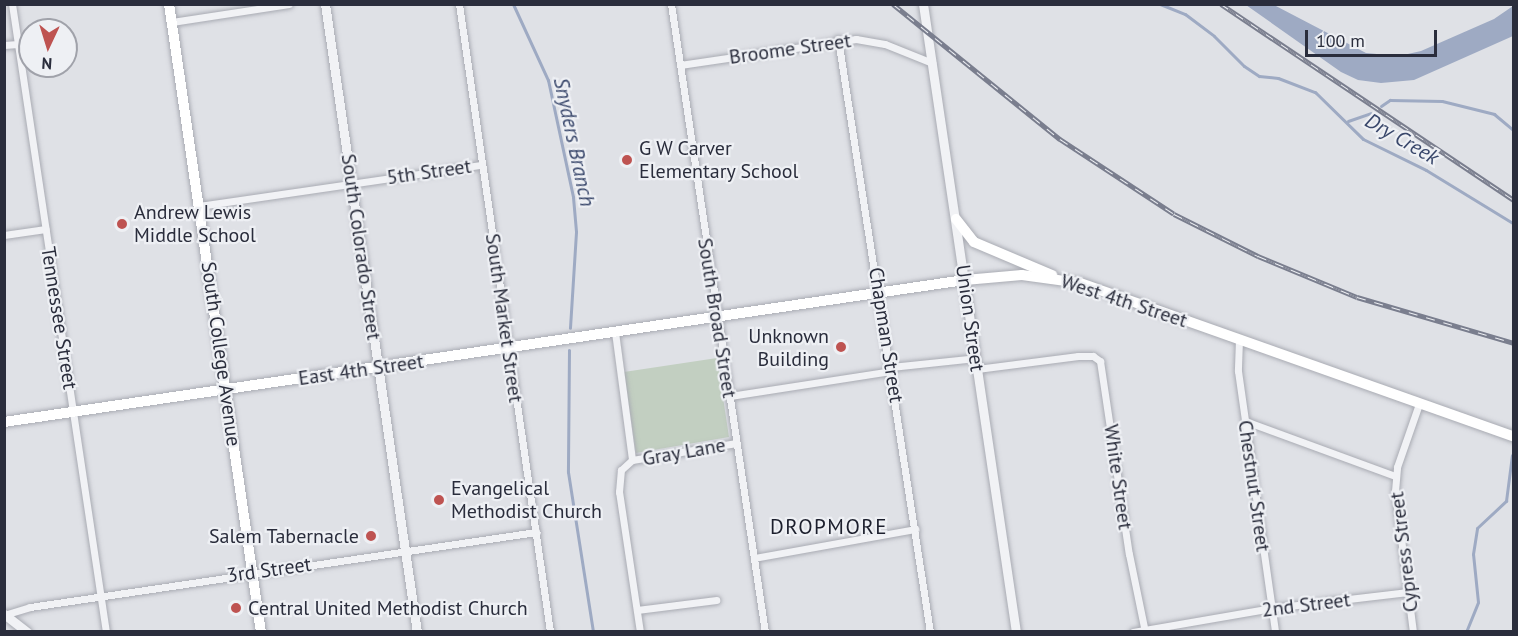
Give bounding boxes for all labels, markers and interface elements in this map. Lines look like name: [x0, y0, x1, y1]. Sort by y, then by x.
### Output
north arrow: [18, 18, 78, 78]
scale bar: [1308, 18, 1440, 56]
street label: Broome Street: [728, 29, 852, 69]
text: 100 m: [1316, 29, 1365, 52]
text: N: [41, 54, 53, 74]
water label: Snyders Branch: [548, 75, 600, 209]
water label: Dry Creek: [1360, 108, 1444, 170]
place label: G W Carver Elementary School: [639, 136, 799, 183]
street label: South Colorado Street: [336, 152, 386, 342]
marker: G W Carver Elementary School: [620, 153, 634, 167]
street label: 5th Street: [385, 154, 473, 190]
place label: Andrew Lewis Middle School: [134, 201, 256, 248]
marker: Andrew Lewis Middle School: [115, 217, 129, 231]
street label: South Market Street: [480, 232, 528, 404]
street label: South Broad Street: [693, 236, 741, 400]
street label: Tennessee Street: [36, 245, 82, 391]
street label: South College Avenue: [196, 260, 246, 448]
street label: Union Street: [951, 263, 989, 373]
street label: Chapman Street: [863, 266, 909, 404]
street label: West 4th Street: [1058, 269, 1190, 333]
place label: Unknown Building: [748, 324, 829, 371]
marker: Unknown Building: [834, 340, 848, 354]
street label: East 4th Street: [297, 349, 425, 391]
street label: Chestnut Street: [1233, 419, 1275, 553]
street label: White Street: [1099, 423, 1137, 531]
street label: Gray Lane: [640, 433, 728, 471]
place label: Evangelical Methodist Church: [451, 476, 602, 523]
street label: Cypress Street: [1385, 491, 1423, 613]
marker: Evangelical Methodist Church: [432, 493, 446, 507]
district label: DROPMORE: [770, 514, 888, 540]
place label: Salem Tabernacle: [208, 524, 359, 548]
marker: Salem Tabernacle: [364, 529, 378, 543]
street label: 3rd Street: [225, 552, 313, 588]
street label: 2nd Street: [1260, 588, 1352, 622]
place label: Central United Methodist Church: [248, 596, 528, 620]
marker: Central United Methodist Church: [229, 601, 243, 615]

